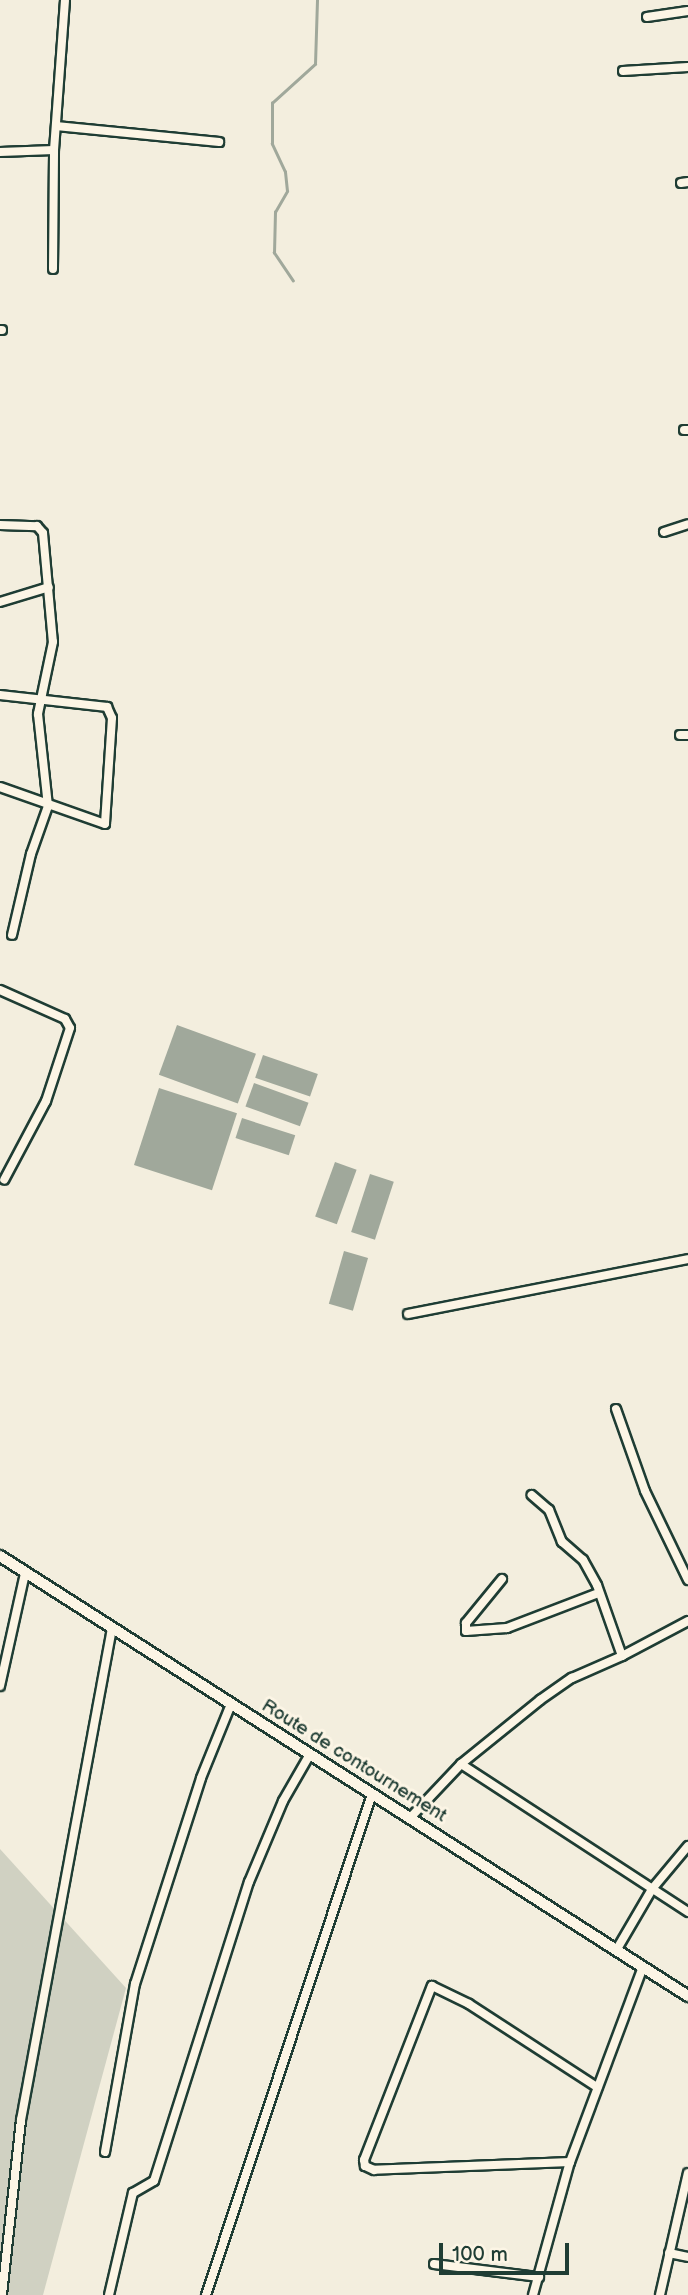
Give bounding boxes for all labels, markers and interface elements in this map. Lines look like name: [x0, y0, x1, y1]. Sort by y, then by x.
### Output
street label: Route de contournement: [257, 1695, 451, 1827]
scale bar: [443, 2228, 572, 2272]
text: 100 m: [452, 2242, 508, 2267]

